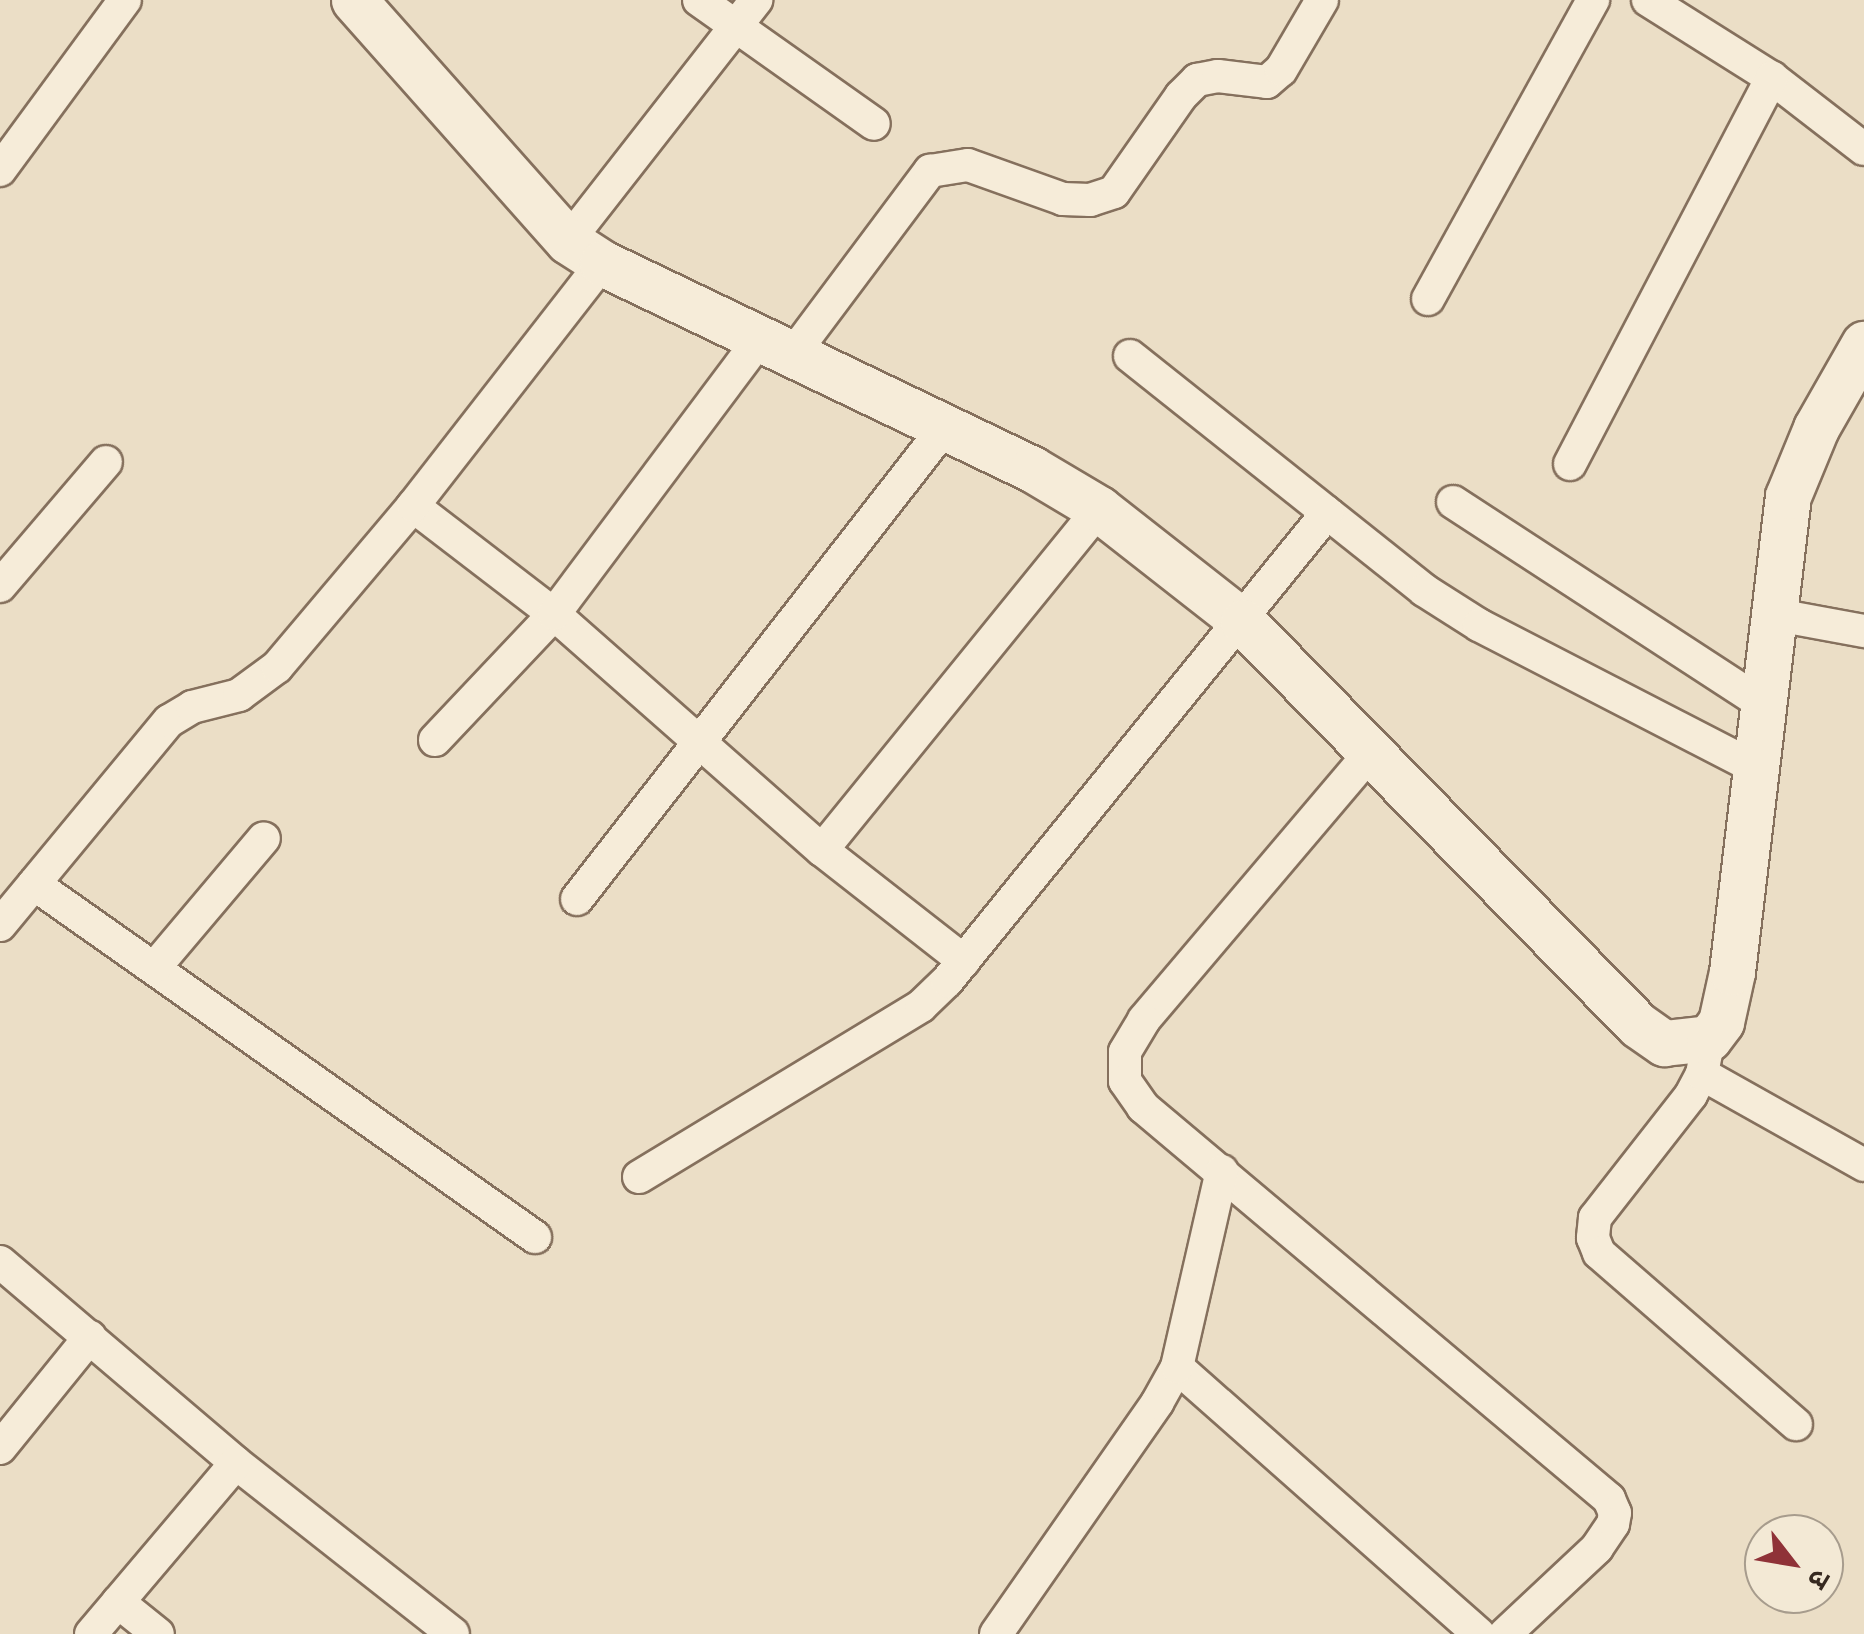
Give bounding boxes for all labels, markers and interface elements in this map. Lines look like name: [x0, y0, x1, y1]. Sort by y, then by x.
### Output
north arrow: [1744, 1514, 1844, 1614]
text: उ: [1796, 1561, 1841, 1597]

